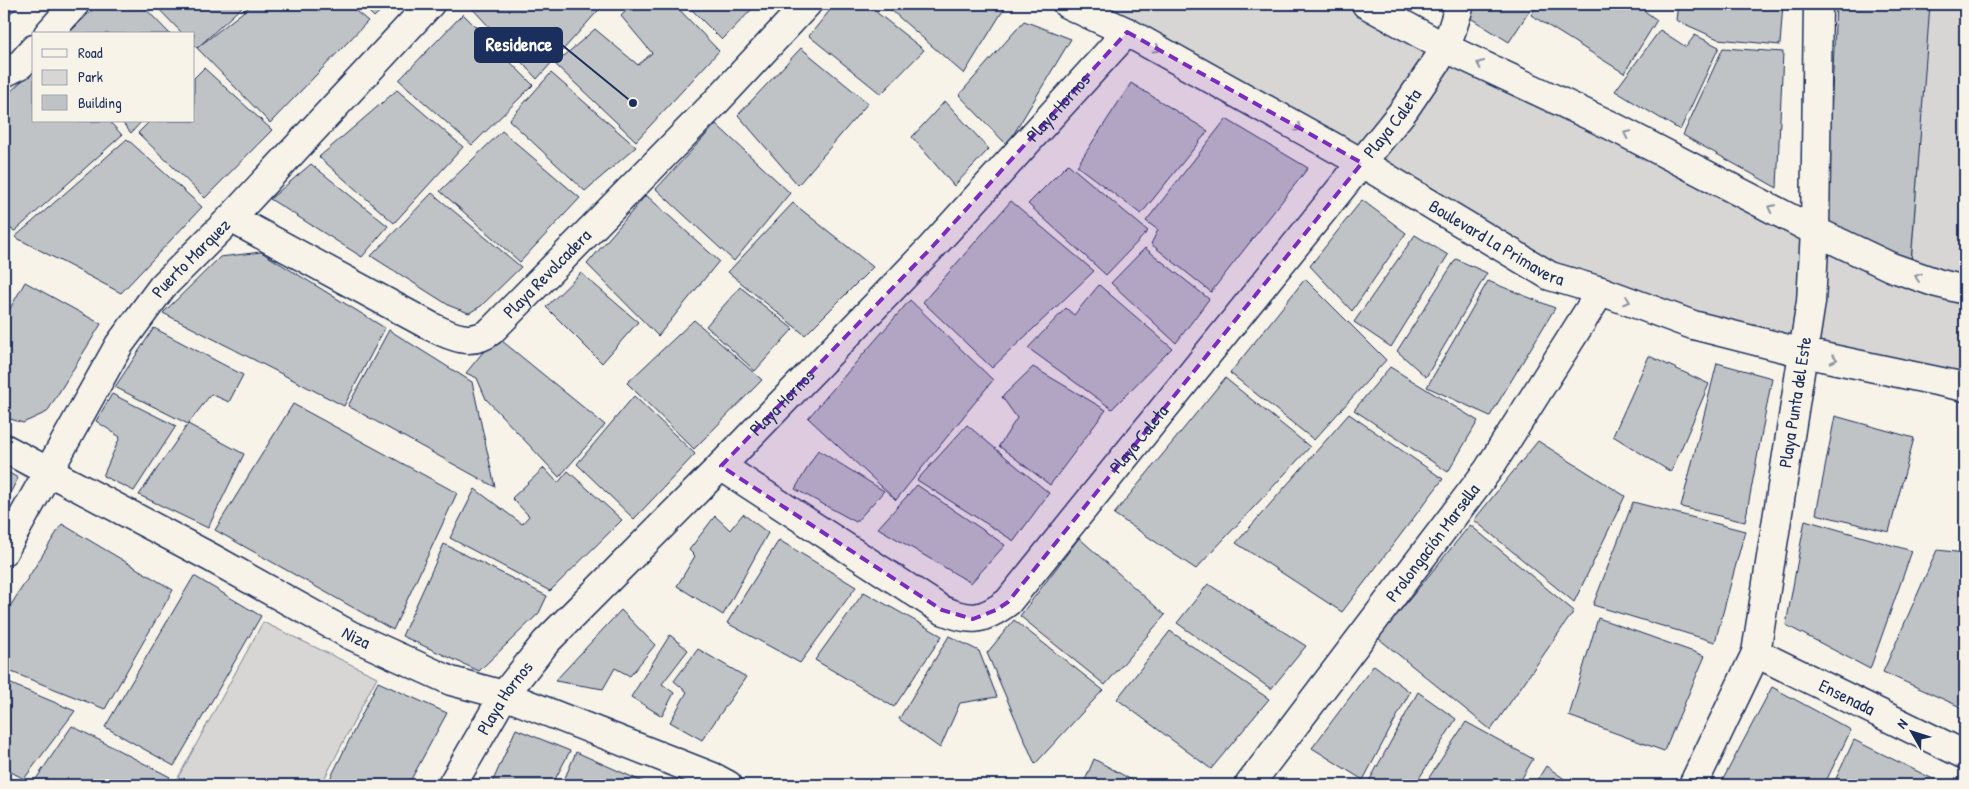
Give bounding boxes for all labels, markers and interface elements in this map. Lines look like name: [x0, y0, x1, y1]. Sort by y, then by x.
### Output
callout: Residence: [475, 28, 562, 62]
text: Residence: [486, 31, 553, 57]
legend: [32, 32, 195, 122]
text: Road: [78, 42, 103, 63]
one-way arrow: [1152, 43, 1161, 53]
one-way arrow: [1476, 60, 1485, 70]
text: Park: [78, 66, 103, 87]
street label: Playa Hornos: [1020, 68, 1096, 147]
street label: Playa Caleta: [1357, 83, 1427, 163]
text: Building: [78, 92, 122, 113]
one-way arrow: [1294, 122, 1303, 132]
one-way arrow: [1623, 130, 1632, 140]
street label: Boulevard La Primavera: [1425, 193, 1567, 291]
one-way arrow: [1768, 204, 1777, 214]
street label: Puerto Marquez: [145, 212, 236, 303]
street label: Playa Revolcadera: [497, 223, 597, 324]
one-way arrow: [1915, 273, 1923, 283]
one-way arrow: [1623, 295, 1631, 305]
street label: Playa Punta del Este: [1772, 335, 1817, 469]
one-way arrow: [1830, 354, 1838, 364]
street label: Playa Hornos: [744, 363, 820, 441]
street label: Playa Caleta: [1103, 399, 1174, 478]
street label: Prolongación Marsella: [1379, 478, 1485, 607]
street label: Niza: [338, 620, 374, 655]
street label: Playa Hornos: [471, 655, 538, 739]
street label: Ensenada: [1815, 673, 1879, 721]
north arrow: [1886, 706, 1936, 756]
text: N: [1892, 714, 1912, 732]

